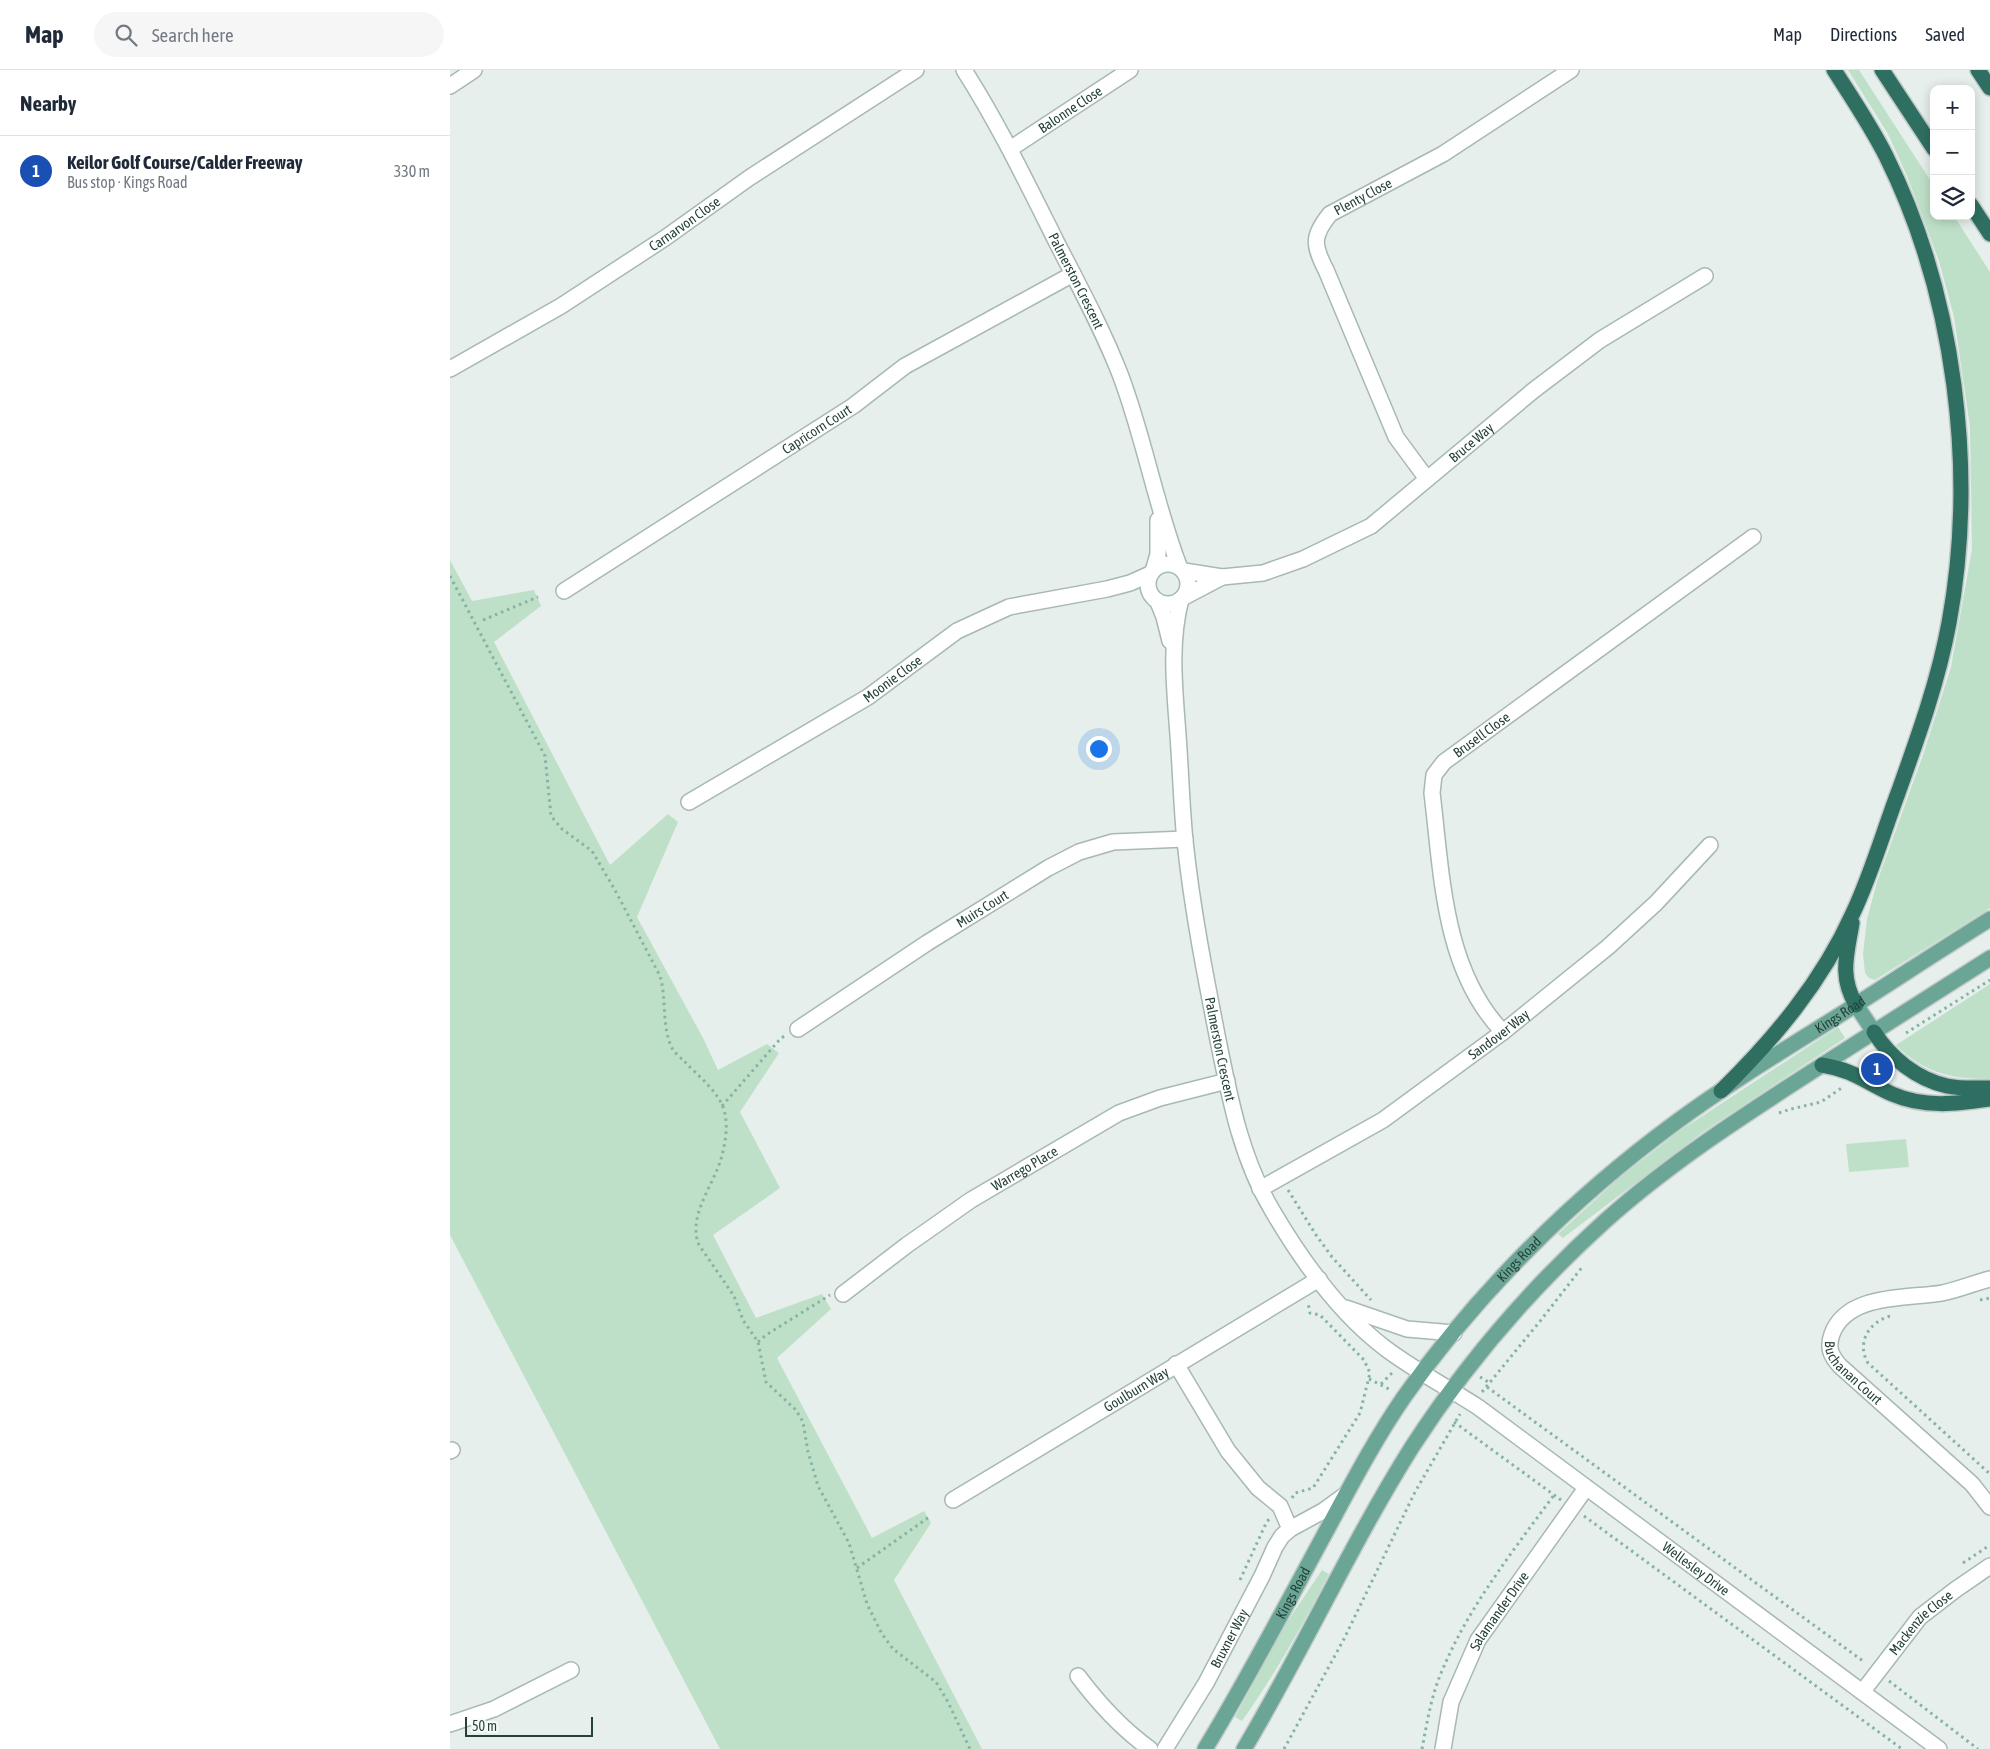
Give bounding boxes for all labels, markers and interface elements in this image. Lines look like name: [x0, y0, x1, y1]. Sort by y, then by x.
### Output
search box: [94, 12, 444, 57]
text: Map: [25, 21, 64, 48]
icon: search: [112, 21, 140, 49]
text: Search here: [152, 24, 234, 46]
text: Map: [1773, 24, 1802, 45]
text: Directions: [1830, 24, 1897, 45]
text: Saved: [1925, 24, 1965, 45]
street label: Balonne Close: [1035, 83, 1105, 136]
map controls: [1930, 85, 1975, 220]
button: +: [1930, 85, 1975, 130]
text: Nearby: [20, 91, 76, 115]
button: −: [1930, 130, 1975, 175]
text: Keilor Golf Course/Calder Freeway: [67, 151, 303, 173]
text: 1: [32, 162, 40, 180]
text: 330 m: [394, 162, 430, 180]
text: Bus stop · Kings Road: [67, 173, 188, 191]
street label: Plenty Close: [1331, 175, 1394, 218]
button: layers: [1930, 175, 1975, 220]
street label: Carnarvon Close: [646, 193, 723, 254]
street label: Palmerston Crescent: [1045, 230, 1107, 332]
street label: Capricorn Court: [779, 401, 854, 457]
street label: Bruce Way: [1446, 419, 1497, 466]
street label: Moonie Close: [860, 652, 925, 706]
street label: Brusell Close: [1450, 709, 1513, 761]
your location: [1086, 736, 1112, 762]
street label: Muirs Court: [953, 887, 1011, 931]
street label: Kings Road: [1812, 993, 1868, 1037]
street label: Palmerston Crescent: [1202, 996, 1239, 1103]
street label: Sandover Way: [1465, 1006, 1533, 1063]
pin: 1: [1861, 1050, 1893, 1088]
street label: Warrego Place: [989, 1143, 1060, 1194]
street label: Kings Road: [1493, 1233, 1544, 1285]
street label: Buchanan Court: [1822, 1341, 1885, 1408]
street label: Goulburn Way: [1101, 1364, 1172, 1415]
street label: Wellesley Drive: [1659, 1539, 1733, 1599]
street label: Kings Road: [1272, 1564, 1313, 1622]
street label: Salamander Drive: [1466, 1569, 1532, 1653]
street label: Mackenzie Close: [1886, 1587, 1956, 1658]
street label: Bruxner Way: [1207, 1606, 1251, 1671]
scale bar: [465, 1714, 592, 1737]
text: 50 m: [472, 1718, 497, 1734]

